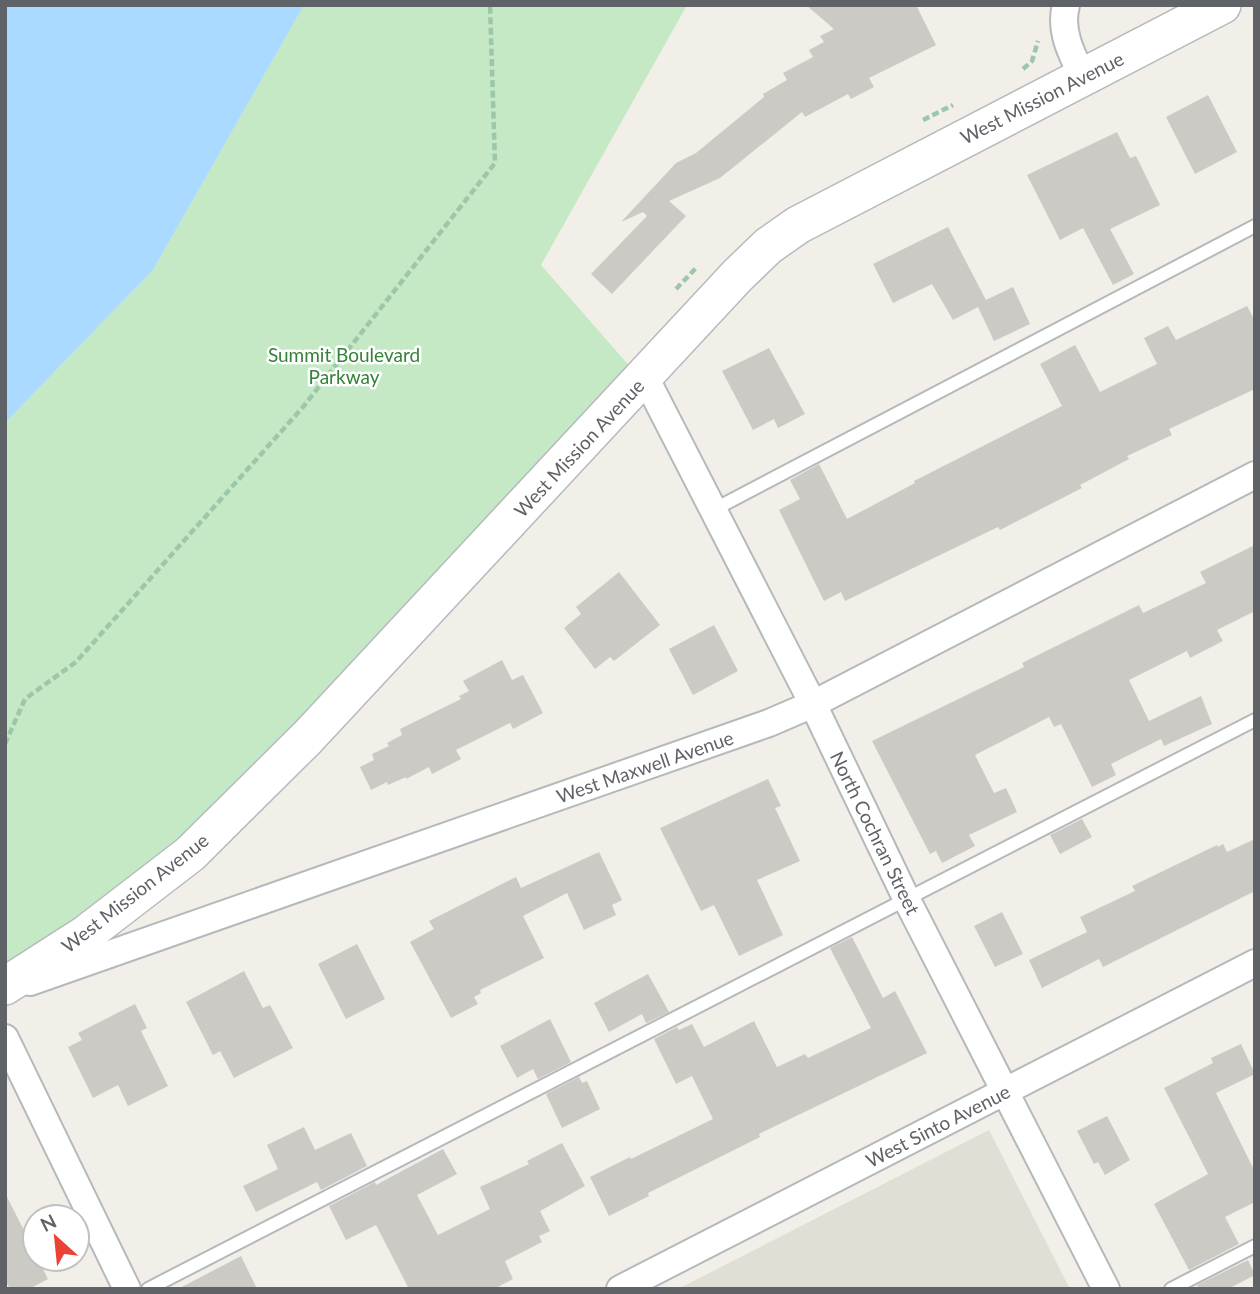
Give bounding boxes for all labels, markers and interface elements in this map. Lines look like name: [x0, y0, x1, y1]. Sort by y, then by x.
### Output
street label: West Mission Avenue: [956, 46, 1127, 149]
park label: Summit Boulevard Parkway: [268, 343, 420, 388]
street label: West Mission Avenue: [509, 374, 648, 521]
street label: West Maxwell Avenue: [553, 725, 736, 808]
street label: North Cochran Street: [826, 747, 925, 918]
street label: West Mission Avenue: [57, 828, 213, 957]
street label: West Sinto Avenue: [862, 1079, 1014, 1172]
north arrow: [21, 1203, 91, 1273]
text: N: [36, 1209, 60, 1236]

